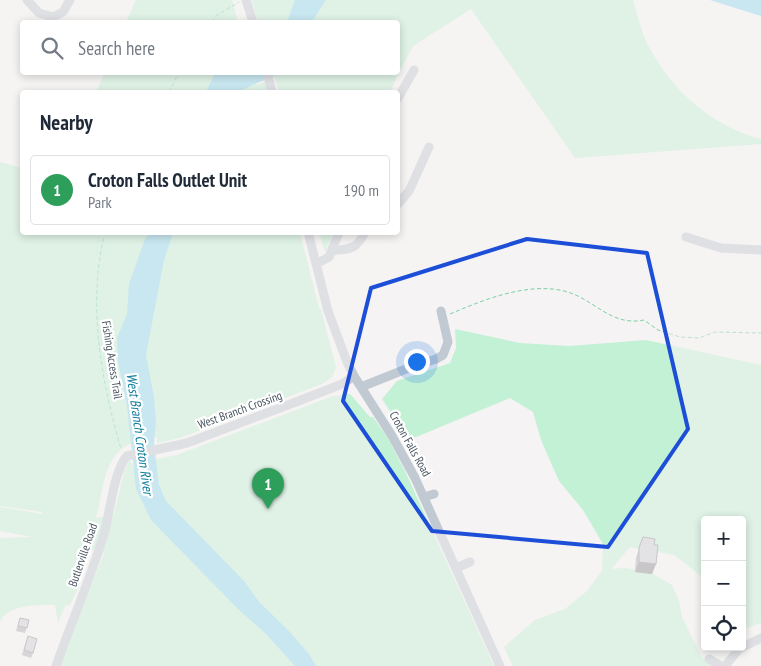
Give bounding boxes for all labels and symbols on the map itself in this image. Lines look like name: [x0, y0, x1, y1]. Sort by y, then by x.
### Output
street label: Fishing Access Trail: [99, 320, 126, 400]
your location: [404, 349, 430, 375]
water label: West Branch Croton River: [123, 372, 158, 498]
street label: West Branch Crossing: [196, 387, 284, 432]
street label: Croton Falls Road: [386, 408, 435, 479]
pin: 1: [252, 468, 284, 509]
street label: Butlerville Road: [65, 521, 100, 588]

